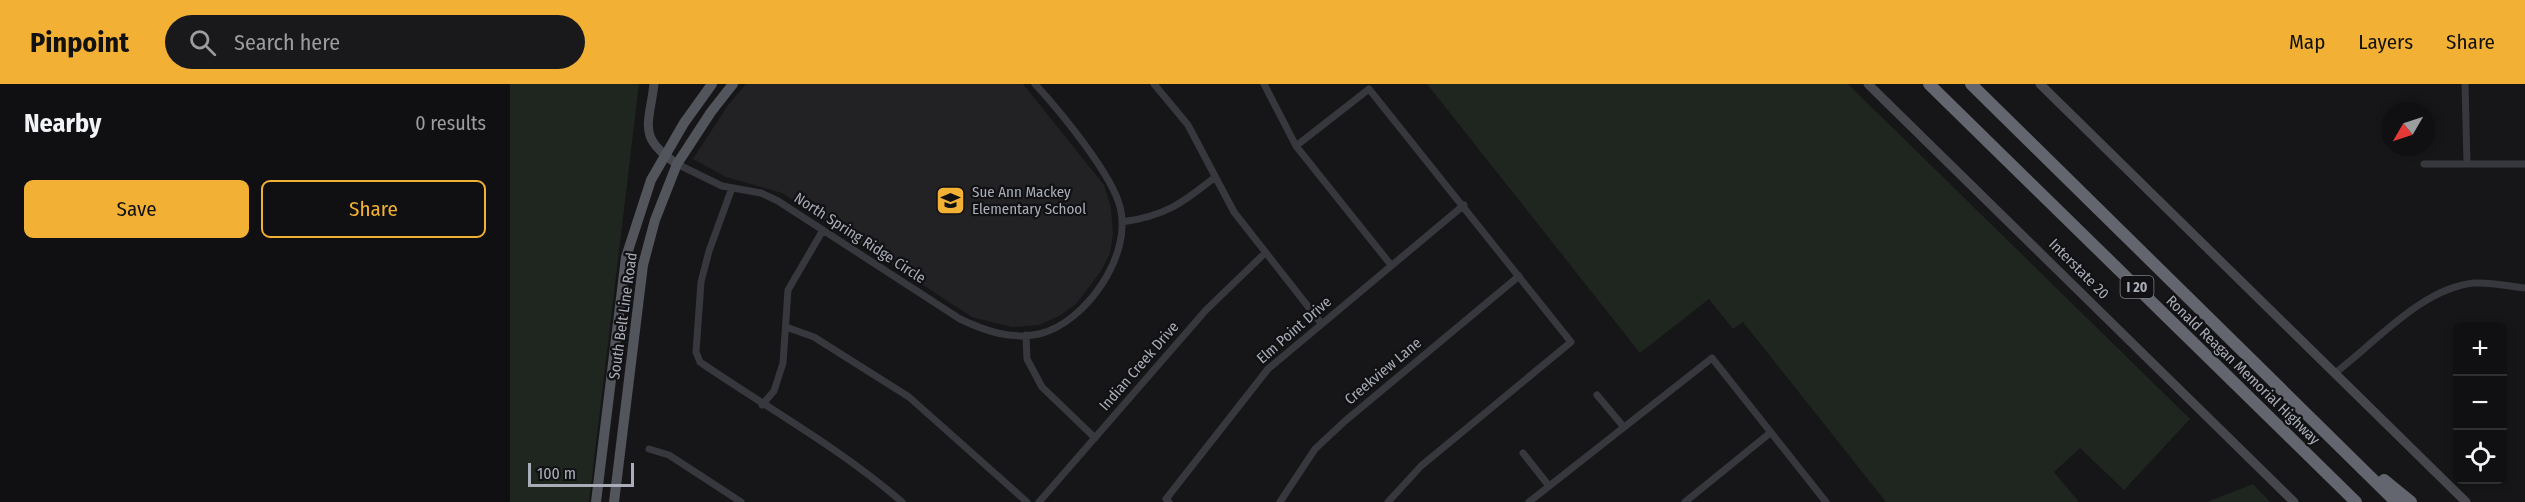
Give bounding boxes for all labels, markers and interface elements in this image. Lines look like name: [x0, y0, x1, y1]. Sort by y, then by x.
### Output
search box: [165, 15, 585, 69]
text: Pinpoint: [30, 26, 129, 59]
icon: search: [186, 26, 219, 59]
text: Search here: [234, 29, 340, 56]
text: Map: [2289, 29, 2325, 55]
text: Layers: [2358, 29, 2413, 55]
text: Share: [2446, 29, 2495, 55]
north arrow: [2381, 102, 2435, 156]
text: Nearby: [24, 108, 101, 139]
text: 0 results: [415, 111, 486, 135]
button: Save: [24, 180, 249, 238]
button: Share: [261, 180, 486, 238]
place label: Sue Ann Mackey Elementary School: [972, 183, 1086, 218]
school or university icon: Sue Ann Mackey Elementary School: [935, 185, 967, 217]
street label: North Spring Ridge Circle: [791, 189, 929, 287]
street label: Interstate 20: [2045, 235, 2113, 303]
street label: South Belt Line Road: [605, 251, 641, 381]
road number: I 20: [2120, 276, 2154, 298]
street label: Ronald Reagan Memorial Highway: [2162, 292, 2324, 449]
street label: Elm Point Drive: [1253, 293, 1335, 367]
street label: Indian Creek Drive: [1096, 318, 1182, 414]
map controls: [2453, 322, 2507, 484]
button: +: [2453, 322, 2507, 376]
street label: Creekview Lane: [1341, 334, 1425, 408]
button: −: [2453, 376, 2507, 430]
button: locate: [2453, 430, 2507, 484]
scale bar: [528, 460, 634, 488]
text: 100 m: [537, 464, 576, 483]

